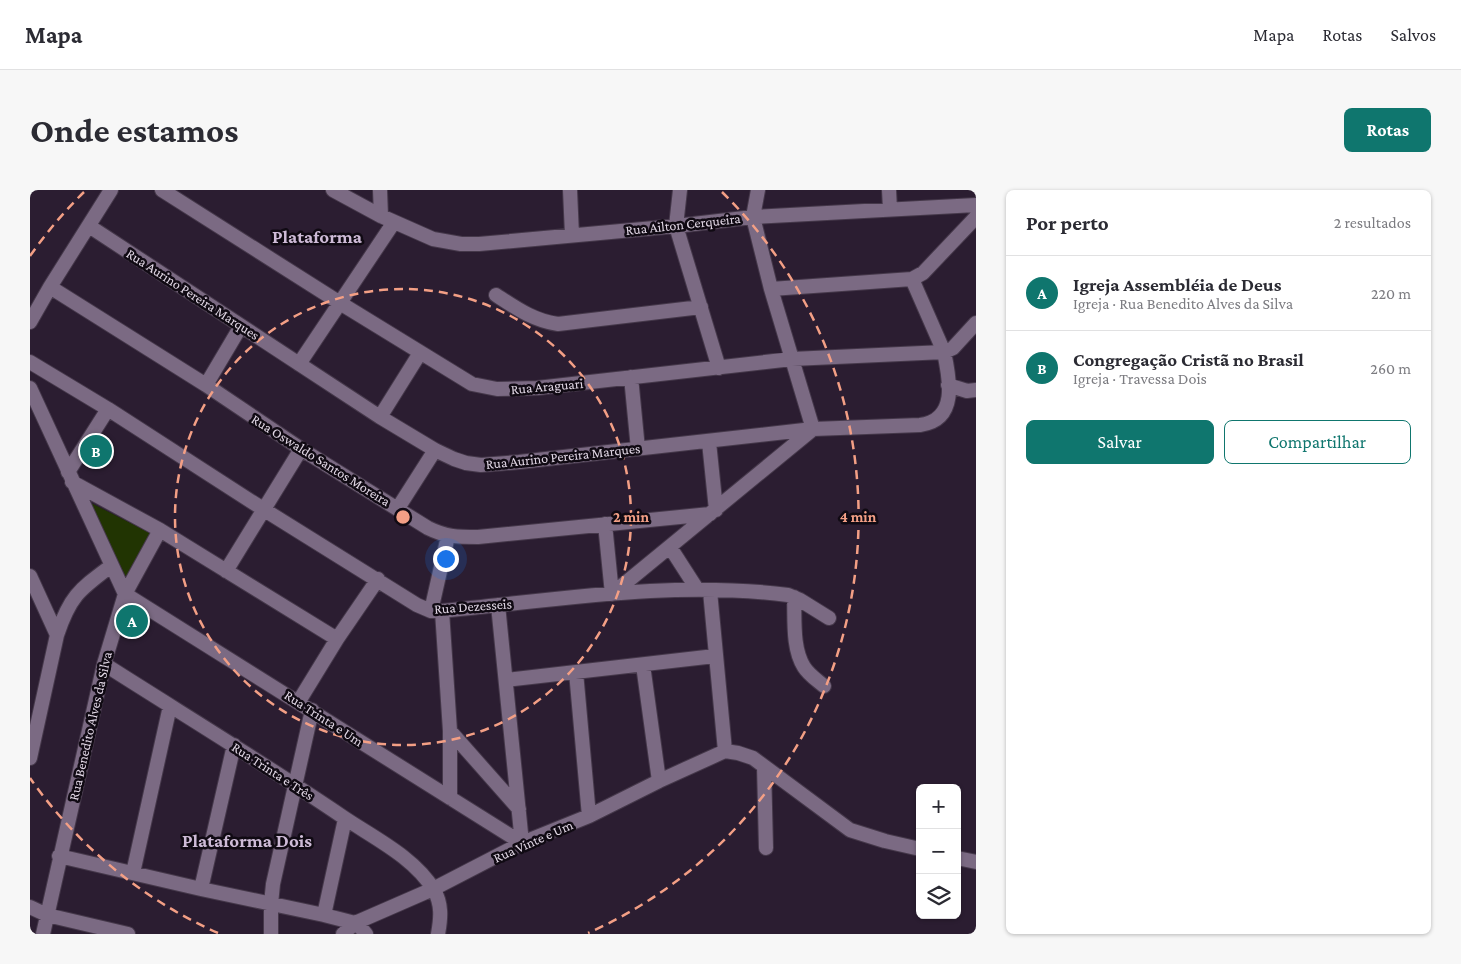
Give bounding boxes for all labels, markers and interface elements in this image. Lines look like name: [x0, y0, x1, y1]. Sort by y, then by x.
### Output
text: Mapa: [25, 21, 83, 48]
text: Mapa: [1253, 25, 1294, 45]
text: Rotas: [1322, 25, 1362, 45]
text: Salvos: [1390, 25, 1436, 45]
button: Rotas: [1344, 108, 1431, 152]
text: Onde estamos: [30, 111, 239, 150]
street label: Rua Ailton Cerqueira: [625, 210, 742, 238]
text: Por perto: [1026, 211, 1109, 235]
text: 2 resultados: [1334, 214, 1411, 231]
district label: Plataforma: [272, 226, 363, 247]
street label: Rua Aurino Pereira Marques: [124, 245, 262, 343]
text: Igreja Assembléia de Deus: [1073, 274, 1281, 295]
text: A: [1037, 285, 1047, 302]
text: 220 m: [1371, 285, 1411, 302]
text: Igreja · Rua Benedito Alves da Silva: [1073, 295, 1293, 312]
text: Congregação Cristã no Brasil: [1073, 349, 1304, 370]
text: B: [1037, 360, 1047, 377]
text: 260 m: [1370, 360, 1411, 377]
text: Igreja · Travessa Dois: [1073, 370, 1207, 387]
street label: Rua Araguari: [510, 375, 584, 397]
street label: Rua Oswaldo Santos Moreira: [249, 411, 394, 510]
button: Salvar: [1026, 420, 1214, 464]
button: Compartilhar: [1224, 420, 1411, 464]
pin: B: [80, 432, 112, 470]
street label: Rua Aurino Pereira Marques: [485, 440, 641, 472]
centre of rings: [394, 508, 412, 526]
text: 2 min: [613, 509, 649, 525]
text: 4 min: [840, 509, 877, 525]
your location: [433, 546, 459, 572]
street label: Rua Dezesseis: [434, 595, 512, 617]
pin: A: [116, 602, 148, 640]
street label: Rua Benedito Alves da Silva: [65, 650, 115, 802]
street label: Rua Trinta e Um: [282, 687, 366, 749]
street label: Rua Trinta e Três: [229, 739, 317, 803]
map controls: [916, 784, 961, 919]
button: +: [916, 784, 961, 829]
street label: Rua Vinte e Um: [491, 816, 575, 866]
button: −: [916, 829, 961, 874]
district label: Plataforma Dois: [182, 830, 312, 851]
button: layers: [916, 874, 961, 919]

